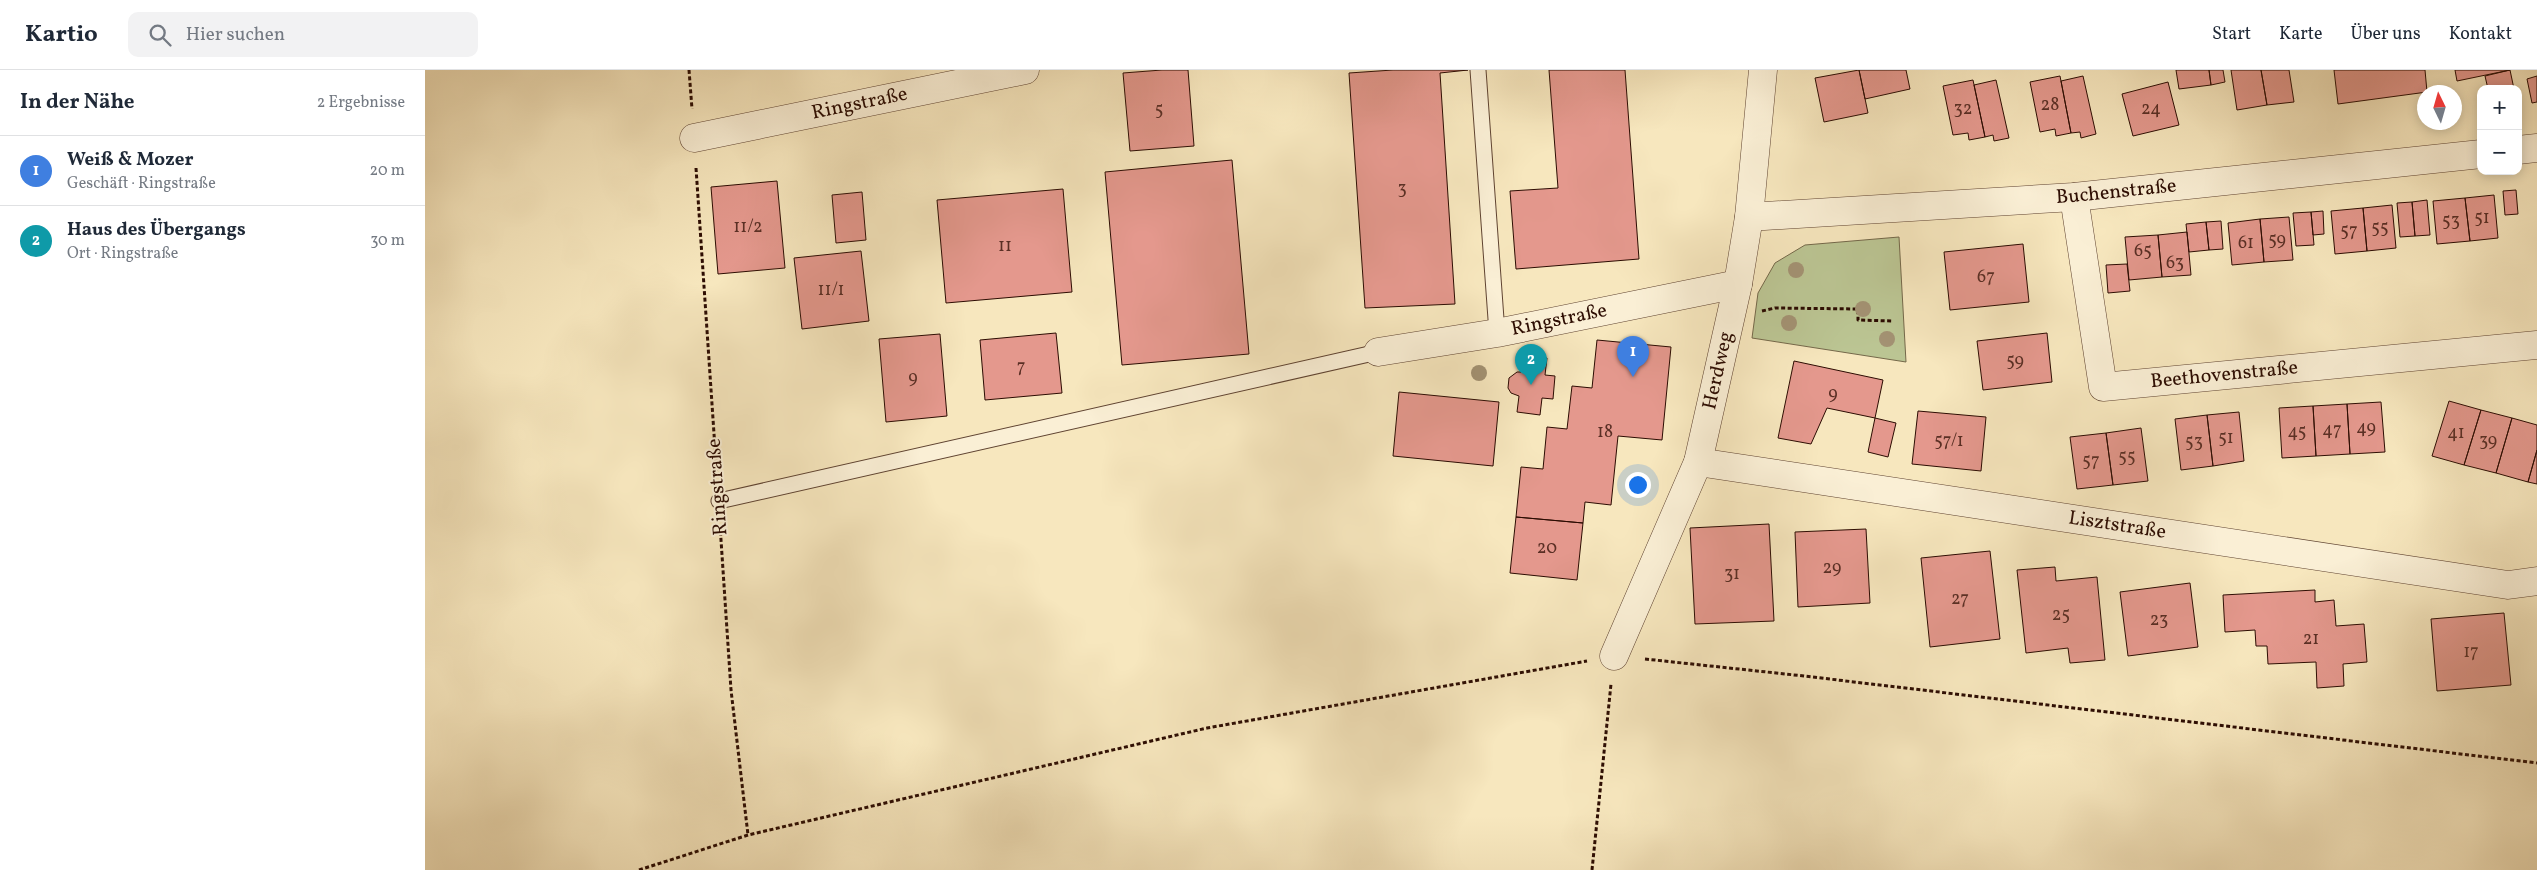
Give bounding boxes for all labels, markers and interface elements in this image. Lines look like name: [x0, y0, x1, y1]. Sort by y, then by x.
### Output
search box: [128, 12, 478, 57]
text: Kartio: [25, 18, 98, 52]
icon: search: [146, 21, 174, 49]
text: Hier suchen: [186, 22, 285, 48]
text: Start: [2212, 22, 2251, 47]
text: Karte: [2279, 22, 2323, 47]
text: Über uns: [2351, 22, 2421, 47]
text: Kontakt: [2449, 22, 2512, 47]
street label: Ringstraße: [809, 80, 910, 127]
north arrow: [2417, 85, 2462, 130]
map controls: [2477, 85, 2522, 175]
button: +: [2477, 85, 2522, 130]
text: In der Nähe: [20, 88, 135, 117]
text: 2 Ergebnisse: [317, 92, 405, 114]
house number: 28: [2041, 93, 2059, 118]
house number: 32: [1954, 97, 1972, 122]
house number: 24: [2141, 97, 2161, 122]
house number: 5: [1155, 98, 1163, 123]
button: −: [2477, 130, 2522, 175]
text: Weiß & Mozer: [67, 147, 193, 173]
text: 1: [33, 160, 39, 182]
text: 20 m: [370, 160, 405, 182]
street label: Buchenstraße: [2055, 172, 2178, 212]
text: Geschäft · Ringstraße: [67, 173, 216, 195]
house number: 3: [1397, 177, 1407, 202]
house number: 51: [2474, 206, 2490, 231]
house number: 53: [2442, 209, 2460, 234]
house number: 11/2: [733, 215, 763, 240]
house number: 55: [2371, 216, 2389, 241]
text: Haus des Übergangs: [67, 217, 246, 243]
house number: 57: [2340, 219, 2358, 244]
house number: 59: [2268, 228, 2286, 253]
text: 2: [32, 230, 40, 252]
text: 30 m: [370, 230, 405, 252]
house number: 61: [2238, 231, 2254, 256]
house number: 11: [998, 234, 1012, 259]
house number: 65: [2134, 239, 2152, 264]
text: Ort · Ringstraße: [67, 243, 178, 265]
house number: 63: [2166, 251, 2184, 276]
house number: 67: [1977, 265, 1995, 290]
house number: 11/1: [818, 278, 844, 303]
street label: Ringstraße: [1509, 297, 1610, 344]
street label: Herdweg: [1696, 329, 1741, 412]
pin: 1: [1617, 336, 1649, 377]
pin: 2: [1515, 344, 1547, 385]
house number: 59: [2006, 349, 2024, 374]
street label: Beethovenstraße: [2149, 354, 2299, 396]
house number: 7: [1017, 355, 1025, 380]
house number: 9: [908, 366, 918, 391]
house number: 9: [1828, 382, 1838, 407]
house number: 49: [2356, 416, 2376, 441]
house number: 47: [2322, 418, 2342, 443]
house number: 18: [1597, 420, 1613, 445]
house number: 45: [2288, 420, 2306, 445]
house number: 41: [2447, 421, 2465, 446]
house number: 51: [2218, 426, 2234, 451]
house number: 57/1: [1934, 429, 1964, 454]
house number: 39: [2479, 429, 2497, 454]
house number: 53: [2185, 430, 2203, 455]
street label: Ringstraße: [701, 438, 735, 536]
house number: 55: [2118, 445, 2136, 470]
house number: 57: [2082, 449, 2100, 474]
your location: [1625, 472, 1651, 498]
street label: Lisztstraße: [2067, 504, 2168, 547]
house number: 20: [1537, 536, 1557, 561]
house number: 29: [1823, 556, 1841, 581]
house number: 31: [1724, 562, 1740, 587]
house number: 27: [1951, 587, 1969, 612]
house number: 25: [2052, 603, 2070, 628]
house number: 23: [2150, 608, 2168, 633]
house number: 21: [2303, 627, 2319, 652]
house number: 17: [2463, 640, 2479, 665]

